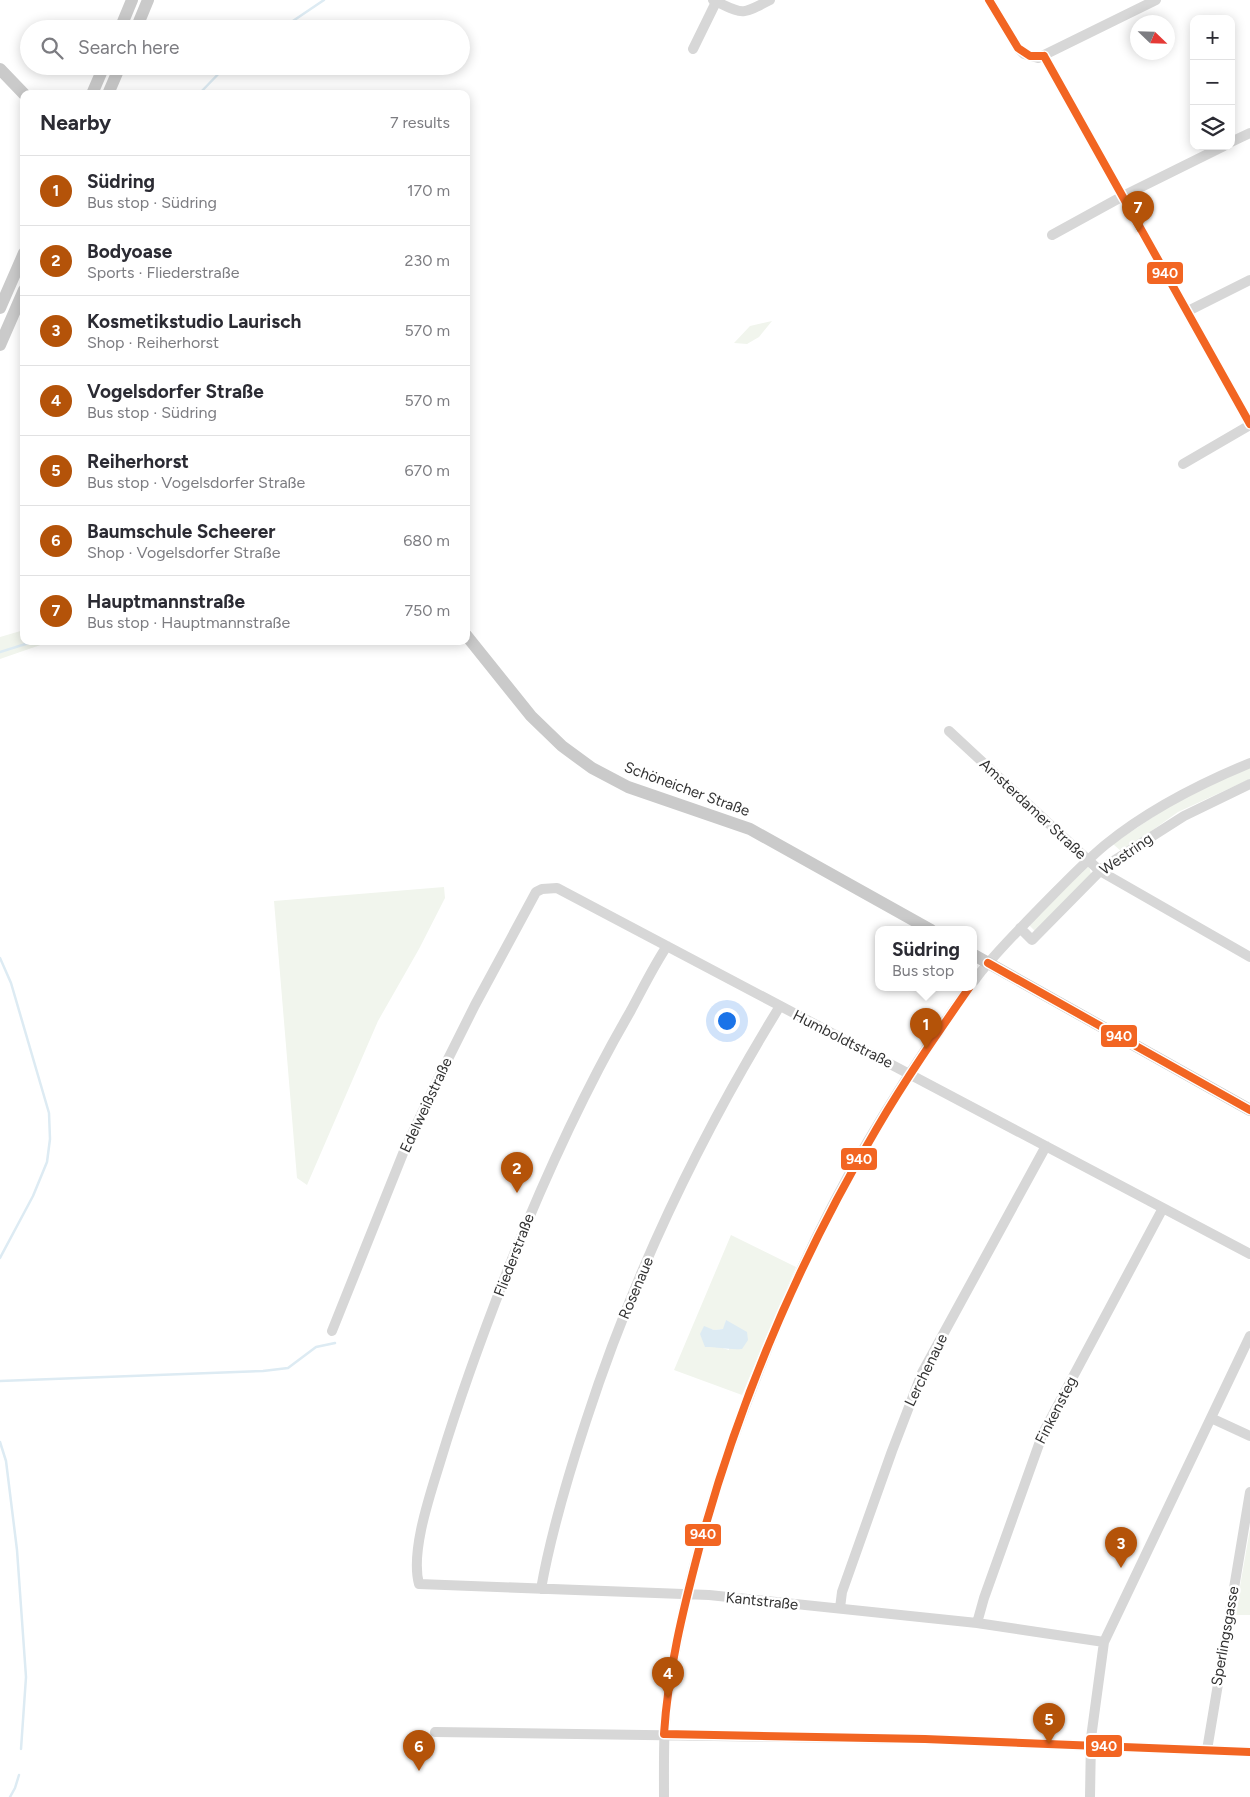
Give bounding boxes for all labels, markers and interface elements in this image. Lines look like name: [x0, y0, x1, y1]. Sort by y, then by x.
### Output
north arrow: [1130, 15, 1175, 60]
map controls: [1190, 15, 1235, 150]
button: +: [1190, 15, 1235, 60]
search box: [20, 20, 470, 75]
icon: search: [38, 34, 66, 62]
text: Search here: [78, 36, 180, 59]
button: −: [1190, 60, 1235, 105]
button: layers: [1190, 105, 1235, 150]
text: Nearby: [40, 110, 111, 135]
text: 7 results: [390, 113, 450, 132]
text: Südring: [87, 170, 155, 193]
text: 1: [53, 181, 59, 200]
text: 170 m: [407, 181, 450, 200]
pin: 7: [1122, 191, 1154, 232]
text: Bus stop · Südring: [87, 193, 217, 212]
text: Bodyoase: [87, 240, 172, 263]
text: 2: [51, 251, 61, 270]
text: 230 m: [405, 251, 450, 270]
line badge: 940: [1146, 261, 1184, 285]
text: Sports · Fliederstraße: [87, 263, 239, 282]
text: 940: [1152, 265, 1178, 282]
text: Kosmetikstudio Laurisch: [87, 310, 301, 333]
text: 3: [52, 321, 60, 340]
text: 570 m: [404, 321, 450, 340]
text: Shop · Reiherhorst: [87, 333, 219, 352]
text: Vogelsdorfer Straße: [87, 380, 264, 403]
text: 4: [51, 391, 61, 410]
text: 570 m: [404, 391, 450, 410]
text: Bus stop · Südring: [87, 403, 217, 422]
text: Reiherhorst: [87, 450, 189, 473]
text: 5: [51, 461, 61, 480]
text: 670 m: [405, 461, 450, 480]
text: Bus stop · Vogelsdorfer Straße: [87, 473, 305, 492]
text: Baumschule Scheerer: [87, 520, 275, 543]
text: 6: [51, 531, 61, 550]
text: 680 m: [403, 531, 450, 550]
text: Shop · Vogelsdorfer Straße: [87, 543, 281, 562]
text: Hauptmannstraße: [87, 590, 245, 613]
text: 7: [52, 601, 60, 620]
text: 750 m: [404, 601, 450, 620]
text: Bus stop · Hauptmannstraße: [87, 613, 290, 632]
street label: Amsterdamer Straße: [976, 755, 1090, 863]
street label: Schöneicher Straße: [622, 758, 752, 820]
street label: Westring: [1096, 829, 1156, 879]
popup: [875, 926, 977, 991]
text: Südring: [892, 938, 960, 961]
text: Bus stop: [892, 961, 954, 980]
street label: Humboldtstraße: [790, 1006, 896, 1072]
your location: [714, 1008, 740, 1034]
pin: 1: [910, 1008, 942, 1049]
line badge: 940: [1100, 1024, 1138, 1048]
text: 940: [1106, 1028, 1132, 1045]
street label: Edelweißstraße: [396, 1055, 456, 1155]
line badge: 940: [840, 1147, 878, 1171]
text: 940: [846, 1151, 872, 1168]
pin: 2: [501, 1152, 533, 1193]
street label: Fliederstraße: [490, 1211, 538, 1299]
street label: Rosenaue: [615, 1254, 657, 1322]
street label: Lerchenaue: [901, 1331, 951, 1409]
street label: Finkensteg: [1031, 1373, 1081, 1447]
line badge: 940: [684, 1523, 722, 1547]
text: 940: [690, 1526, 716, 1543]
pin: 3: [1105, 1527, 1137, 1568]
street label: Sperlingsgasse: [1207, 1585, 1243, 1687]
street label: Kantstraße: [725, 1588, 799, 1614]
pin: 4: [652, 1657, 684, 1698]
pin: 5: [1033, 1703, 1065, 1744]
pin: 6: [403, 1730, 435, 1771]
line badge: 940: [1085, 1734, 1123, 1758]
text: 940: [1091, 1738, 1117, 1755]

